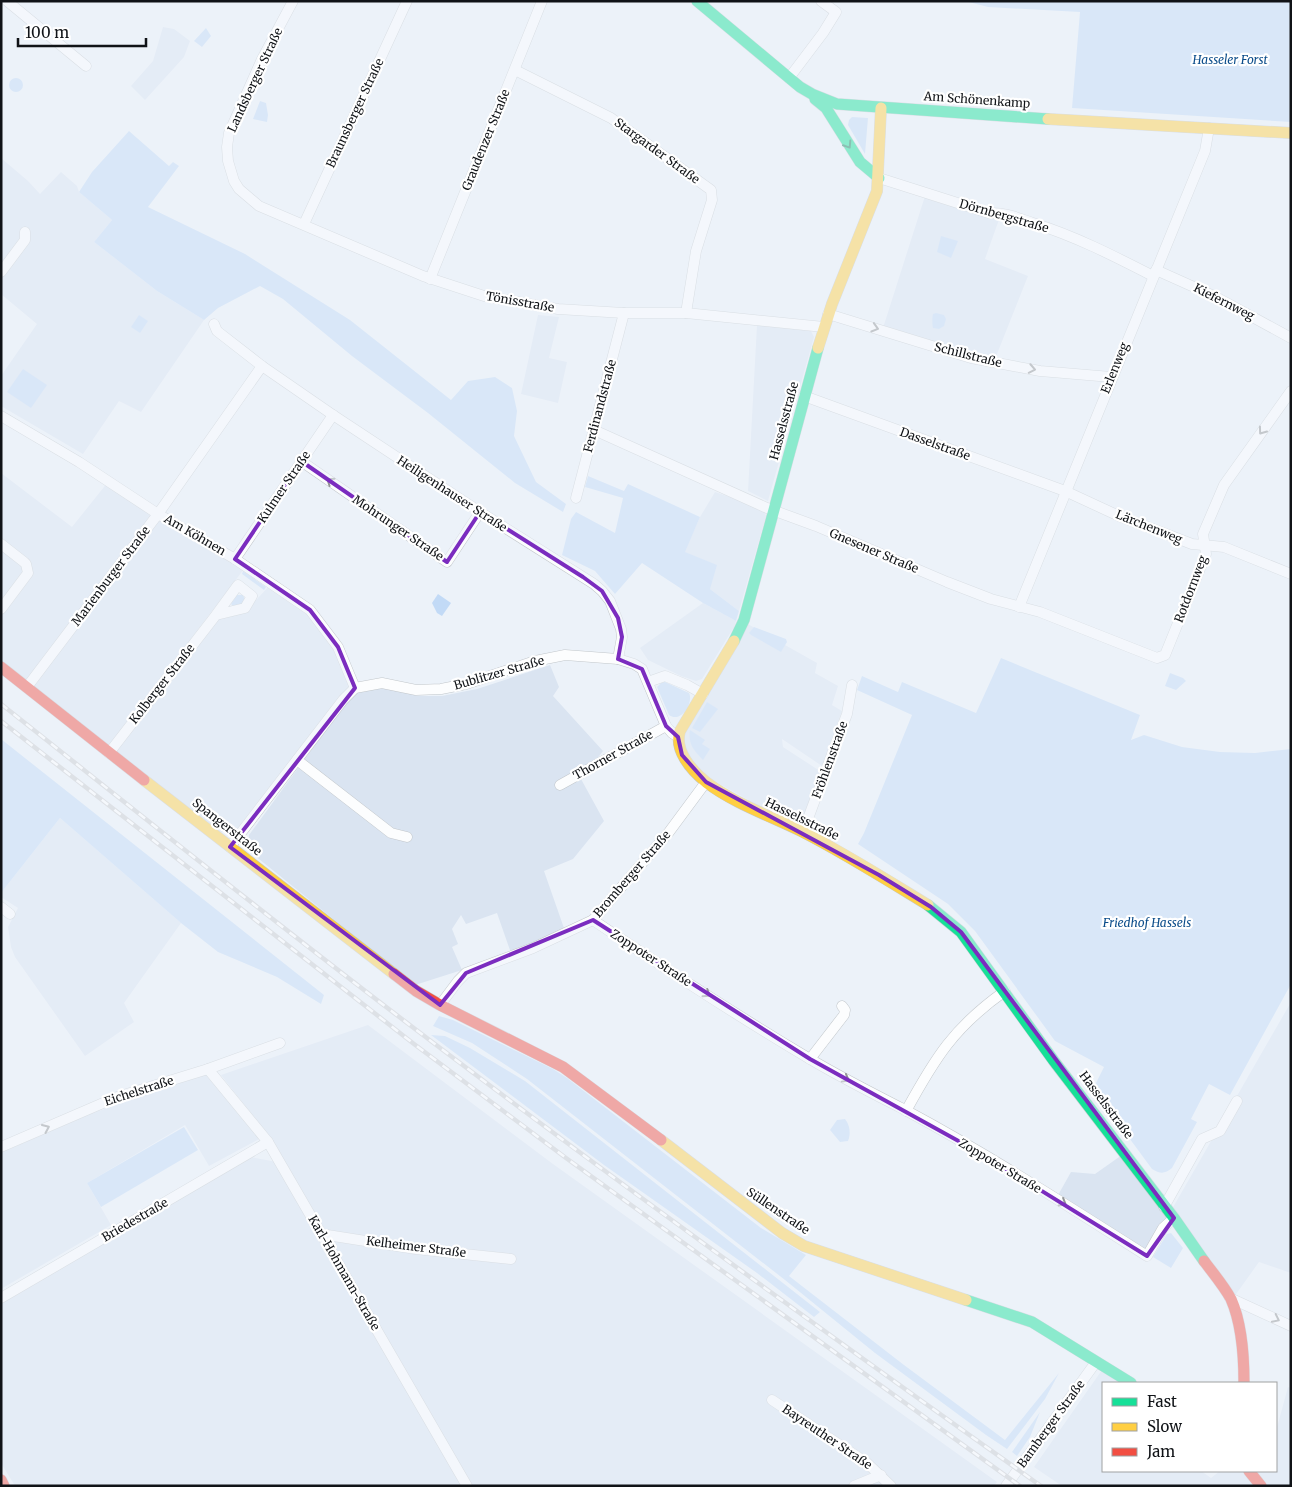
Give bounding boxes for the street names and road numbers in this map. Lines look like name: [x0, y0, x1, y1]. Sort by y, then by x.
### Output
street label: Landsberger Straße: [224, 25, 285, 134]
street label: Braunsberger Straße: [323, 56, 387, 170]
street label: Graudenzer Straße: [458, 87, 513, 193]
street label: Am Schönenkamp: [922, 88, 1031, 111]
street label: Stargarder Straße: [612, 115, 703, 187]
street label: Dörnbergstraße: [958, 196, 1051, 235]
street label: Kiefernweg: [1191, 280, 1258, 324]
street label: Tönisstraße: [485, 288, 556, 315]
street label: Schillstraße: [933, 339, 1003, 370]
street label: Erlenweg: [1097, 339, 1132, 396]
street label: Ferdinandstraße: [580, 358, 619, 454]
street label: Hasselsstraße: [766, 380, 801, 462]
street label: Dasselstraße: [898, 424, 972, 463]
street label: Kulmer Straße: [254, 448, 313, 526]
street label: Heiligenhauser Straße: [394, 452, 510, 535]
street label: Mohrunger Straße: [350, 492, 447, 564]
street label: Lärchenweg: [1114, 506, 1185, 547]
street label: Am Köhnen: [161, 510, 229, 558]
street label: Marienburger Straße: [68, 523, 153, 628]
street label: Gnesener Straße: [827, 525, 921, 576]
street label: Rotdornweg: [1171, 552, 1210, 625]
street label: Kolberger Straße: [126, 641, 197, 727]
street label: Bublitzer Straße: [452, 652, 546, 693]
street label: Fröhlenstraße: [809, 719, 850, 801]
street label: Thorner Straße: [570, 726, 655, 783]
street label: Hasselsstraße: [763, 794, 842, 843]
street label: Spangerstraße: [190, 795, 265, 858]
street label: Bromberger Straße: [590, 827, 673, 920]
street label: Zoppoter Straße: [608, 926, 695, 989]
street label: Hasselsstraße: [1076, 1068, 1137, 1141]
street label: Eichelstraße: [102, 1072, 175, 1109]
street label: Zoppoter Straße: [956, 1135, 1044, 1196]
street label: Süllenstraße: [744, 1184, 813, 1237]
street label: Briedestraße: [99, 1195, 171, 1245]
street label: Karl-Hohmann-Straße: [305, 1213, 383, 1333]
street label: Kelheimer Straße: [365, 1233, 467, 1260]
street label: Bamberger Straße: [1014, 1377, 1087, 1471]
street label: Bayreuther Straße: [780, 1401, 875, 1472]

